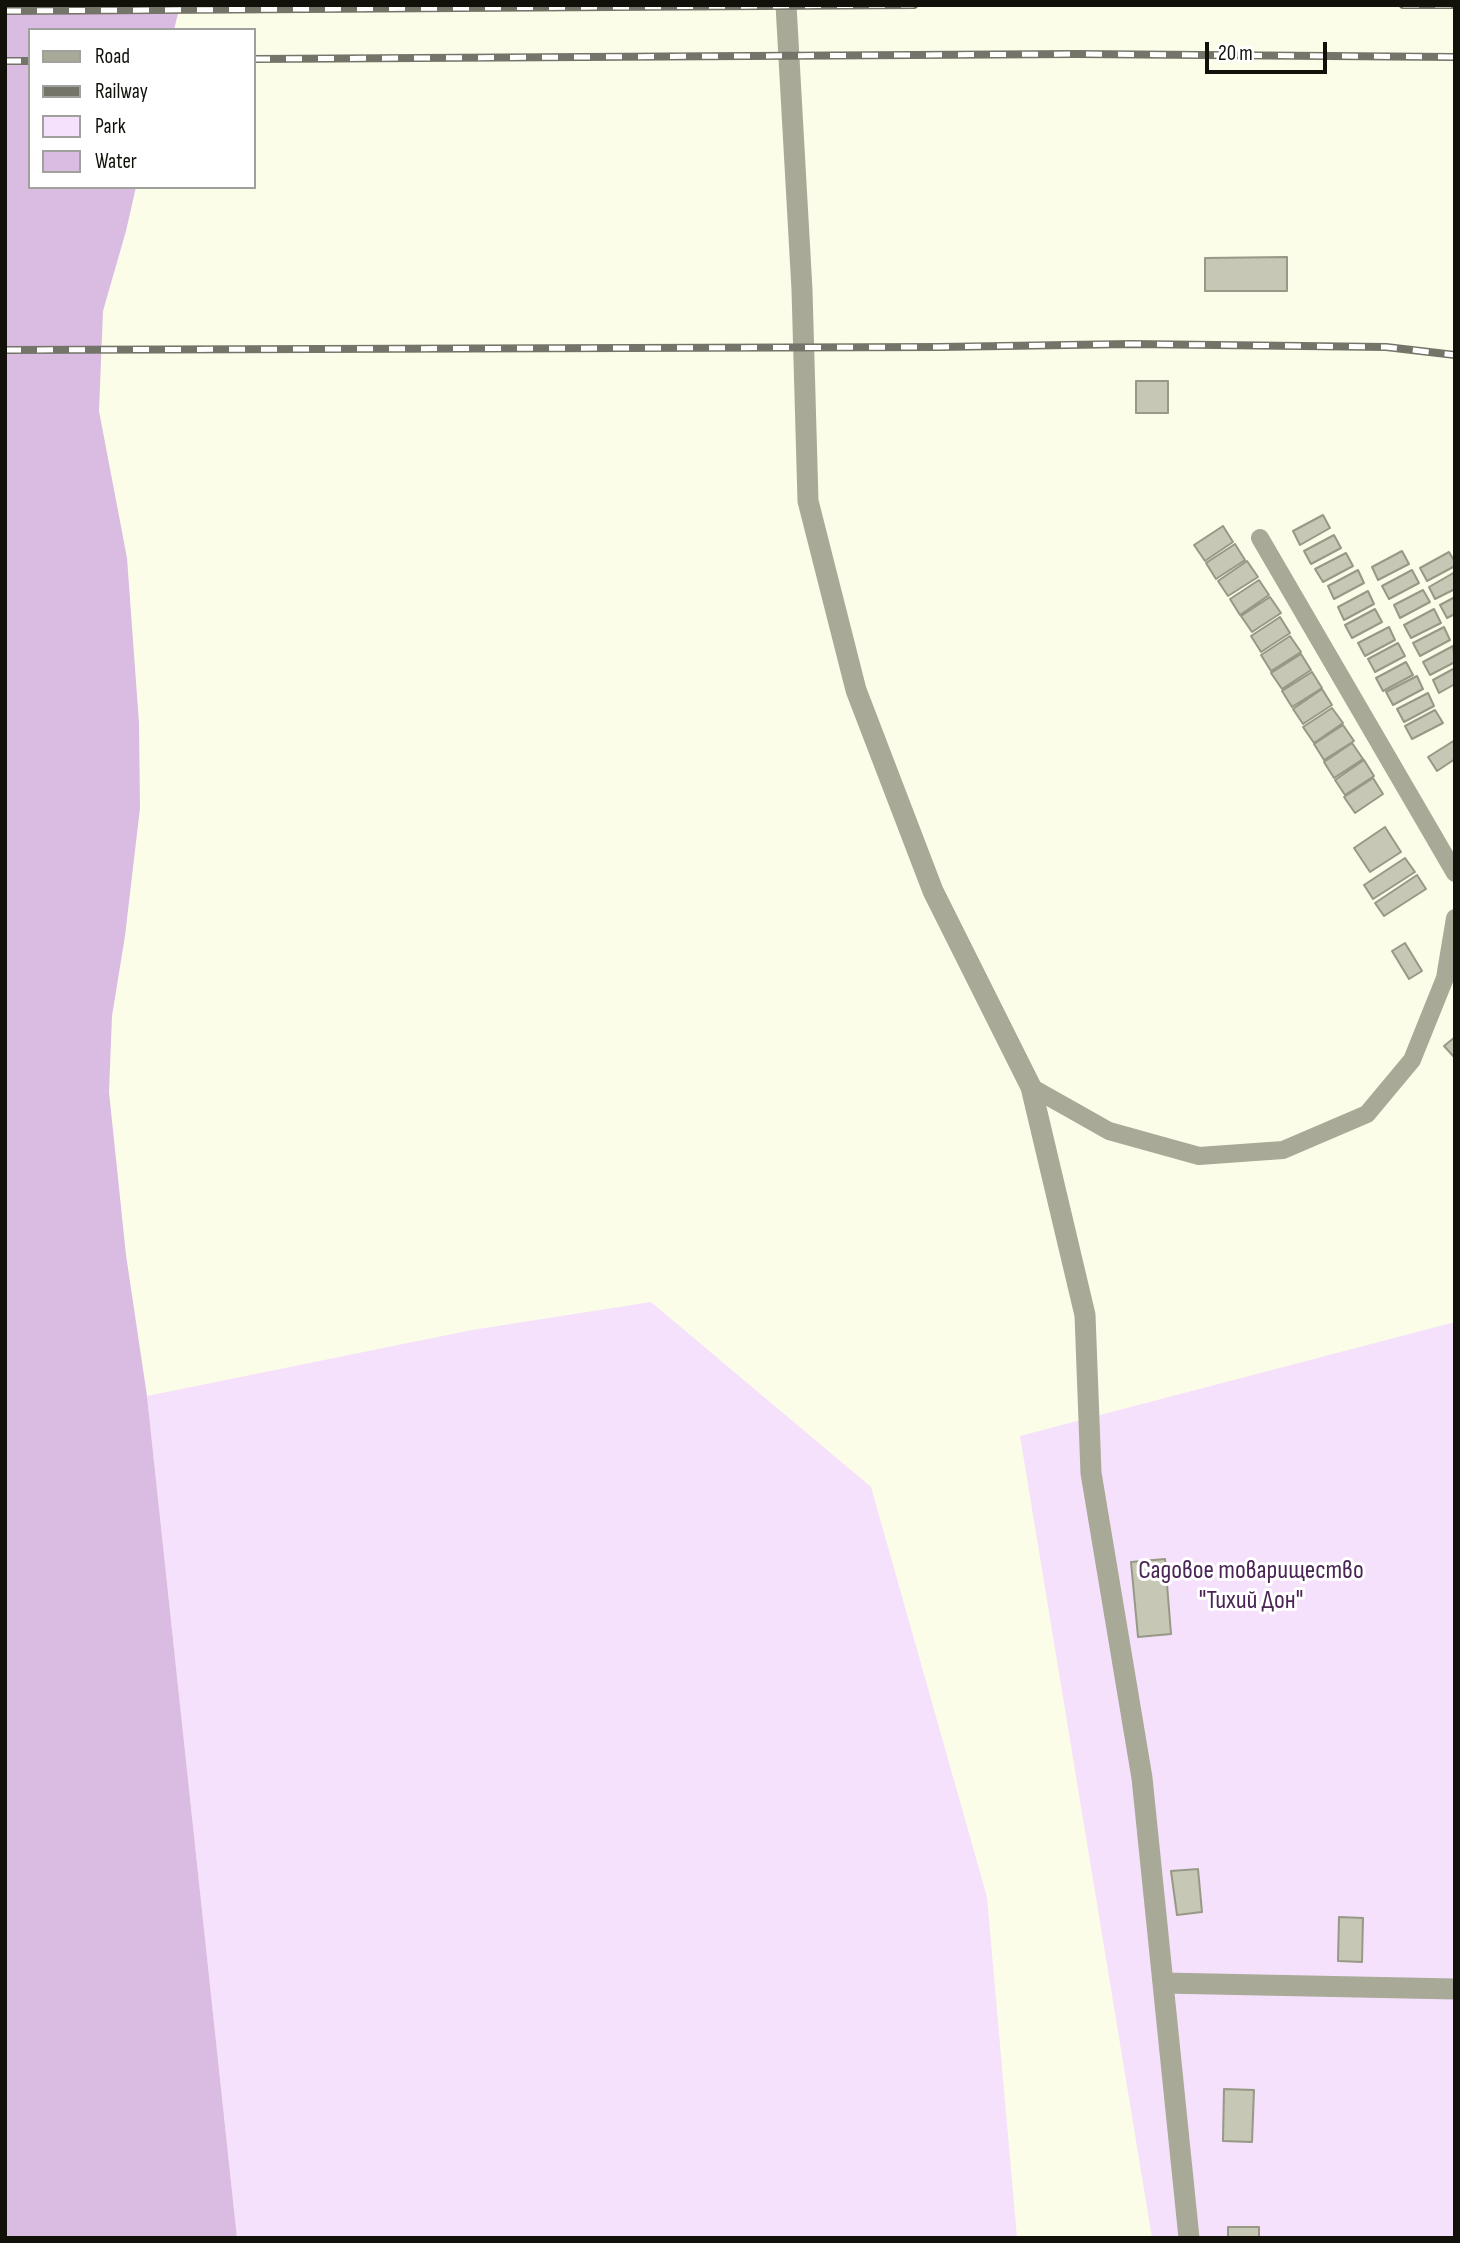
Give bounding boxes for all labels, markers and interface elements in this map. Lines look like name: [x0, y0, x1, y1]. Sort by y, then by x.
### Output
legend: [28, 28, 256, 189]
scale bar: [1208, 28, 1330, 72]
text: 20 m: [1218, 41, 1253, 66]
text: Road: [95, 44, 130, 69]
text: Railway: [95, 79, 148, 104]
text: Park: [95, 114, 126, 139]
text: Water: [95, 149, 137, 174]
park label: Садовое товарищество "Тихий Дон": [1138, 1555, 1364, 1616]

